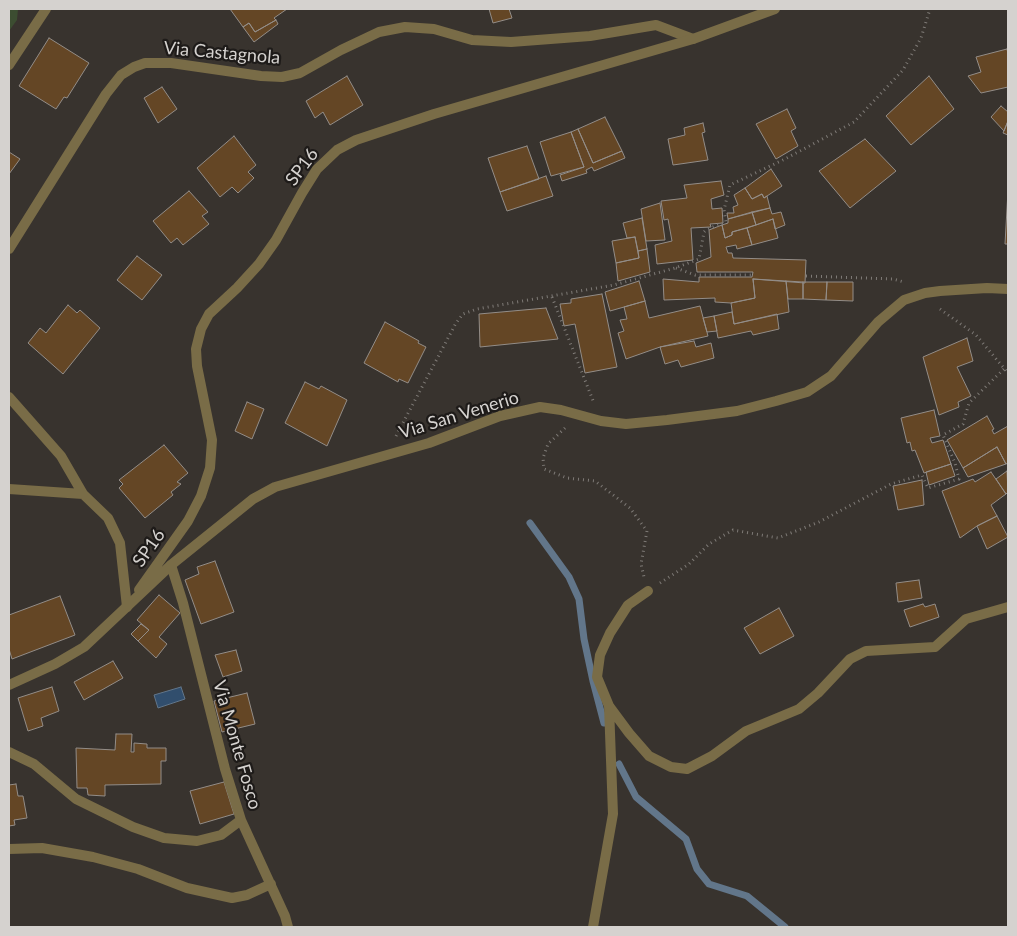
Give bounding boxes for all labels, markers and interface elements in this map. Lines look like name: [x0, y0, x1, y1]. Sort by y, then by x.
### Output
street label: Via Castagnola: [163, 37, 281, 69]
street label: SP16: [281, 144, 323, 190]
street label: Via San Venerio: [396, 387, 522, 443]
street label: SP16: [128, 525, 170, 571]
street label: Via Monte Fosco: [208, 678, 266, 812]

